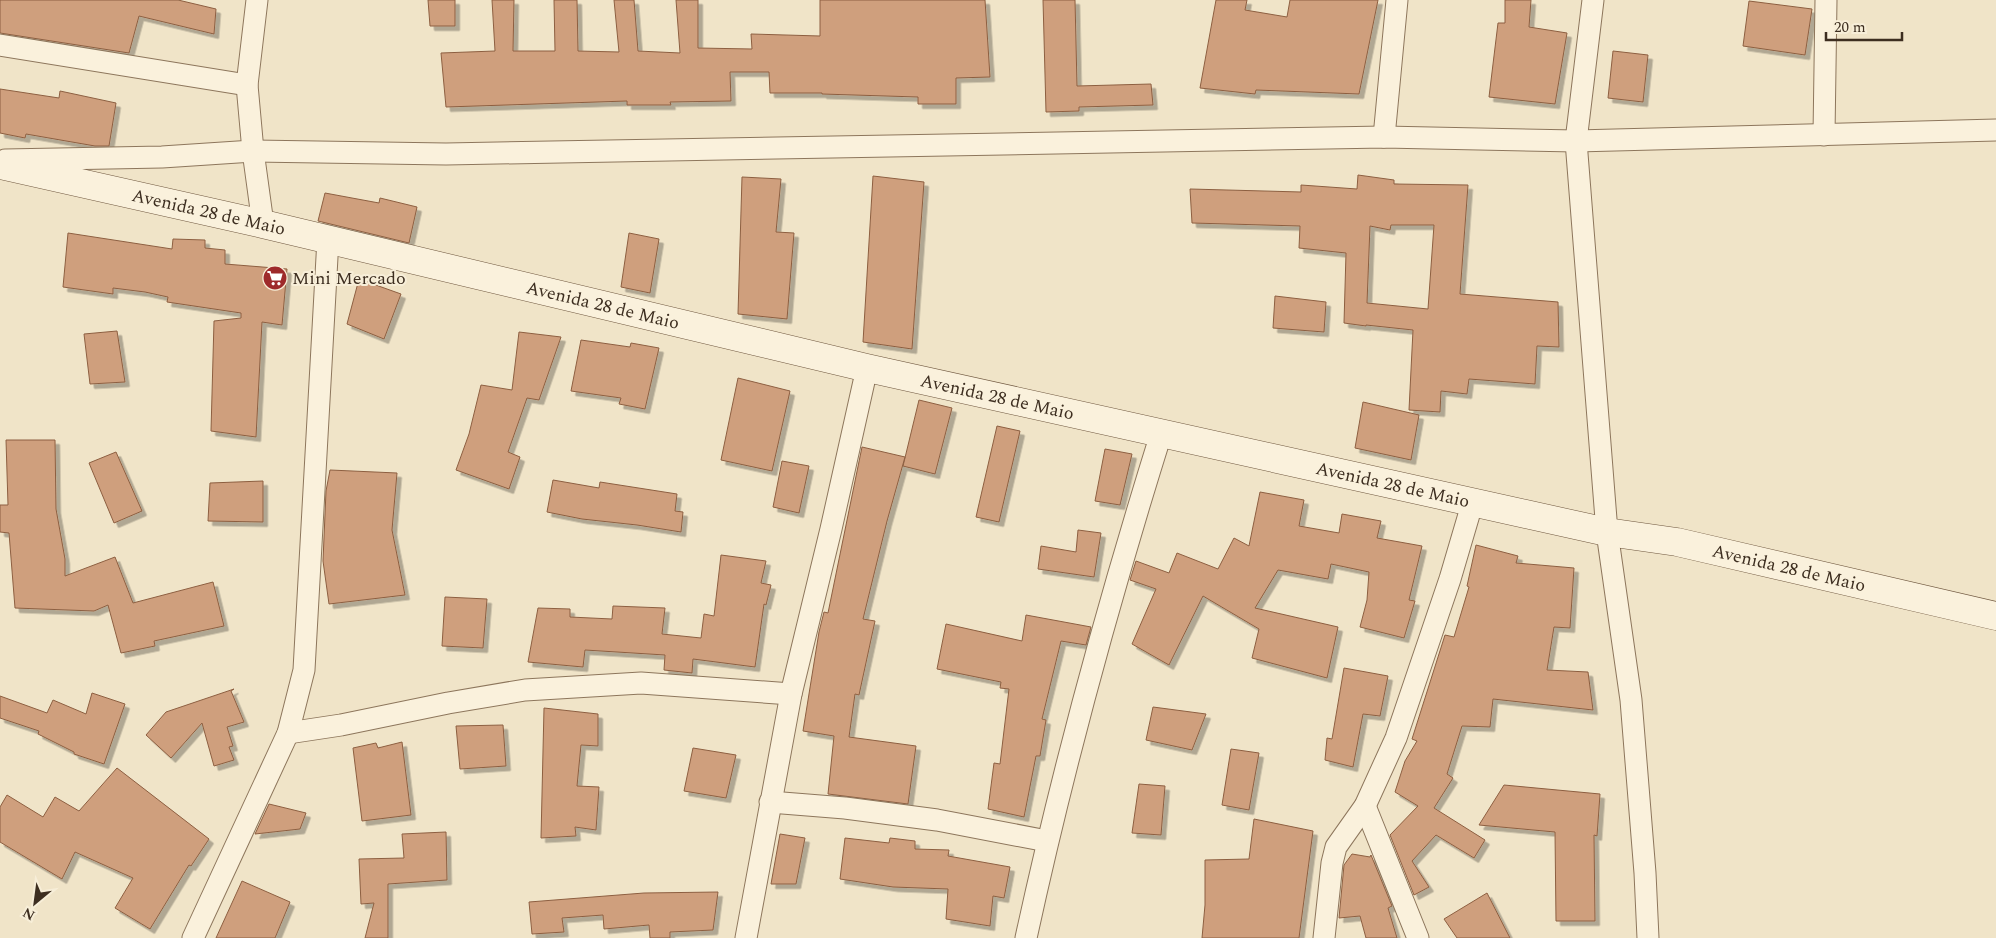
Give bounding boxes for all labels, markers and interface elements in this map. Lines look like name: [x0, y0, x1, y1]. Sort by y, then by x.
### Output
scale bar: [1826, 10, 1902, 42]
text: 20 m: [1834, 16, 1866, 39]
street label: Avenida 28 de Maio: [129, 182, 288, 242]
supermarket icon: Mini Mercado: [262, 265, 288, 291]
place label: Mini Mercado: [292, 265, 406, 292]
street label: Avenida 28 de Maio: [524, 274, 682, 336]
street label: Avenida 28 de Maio: [918, 367, 1077, 427]
street label: Avenida 28 de Maio: [1313, 454, 1472, 515]
street label: Avenida 28 de Maio: [1709, 537, 1868, 599]
north arrow: [10, 878, 60, 928]
text: N: [19, 902, 39, 926]

